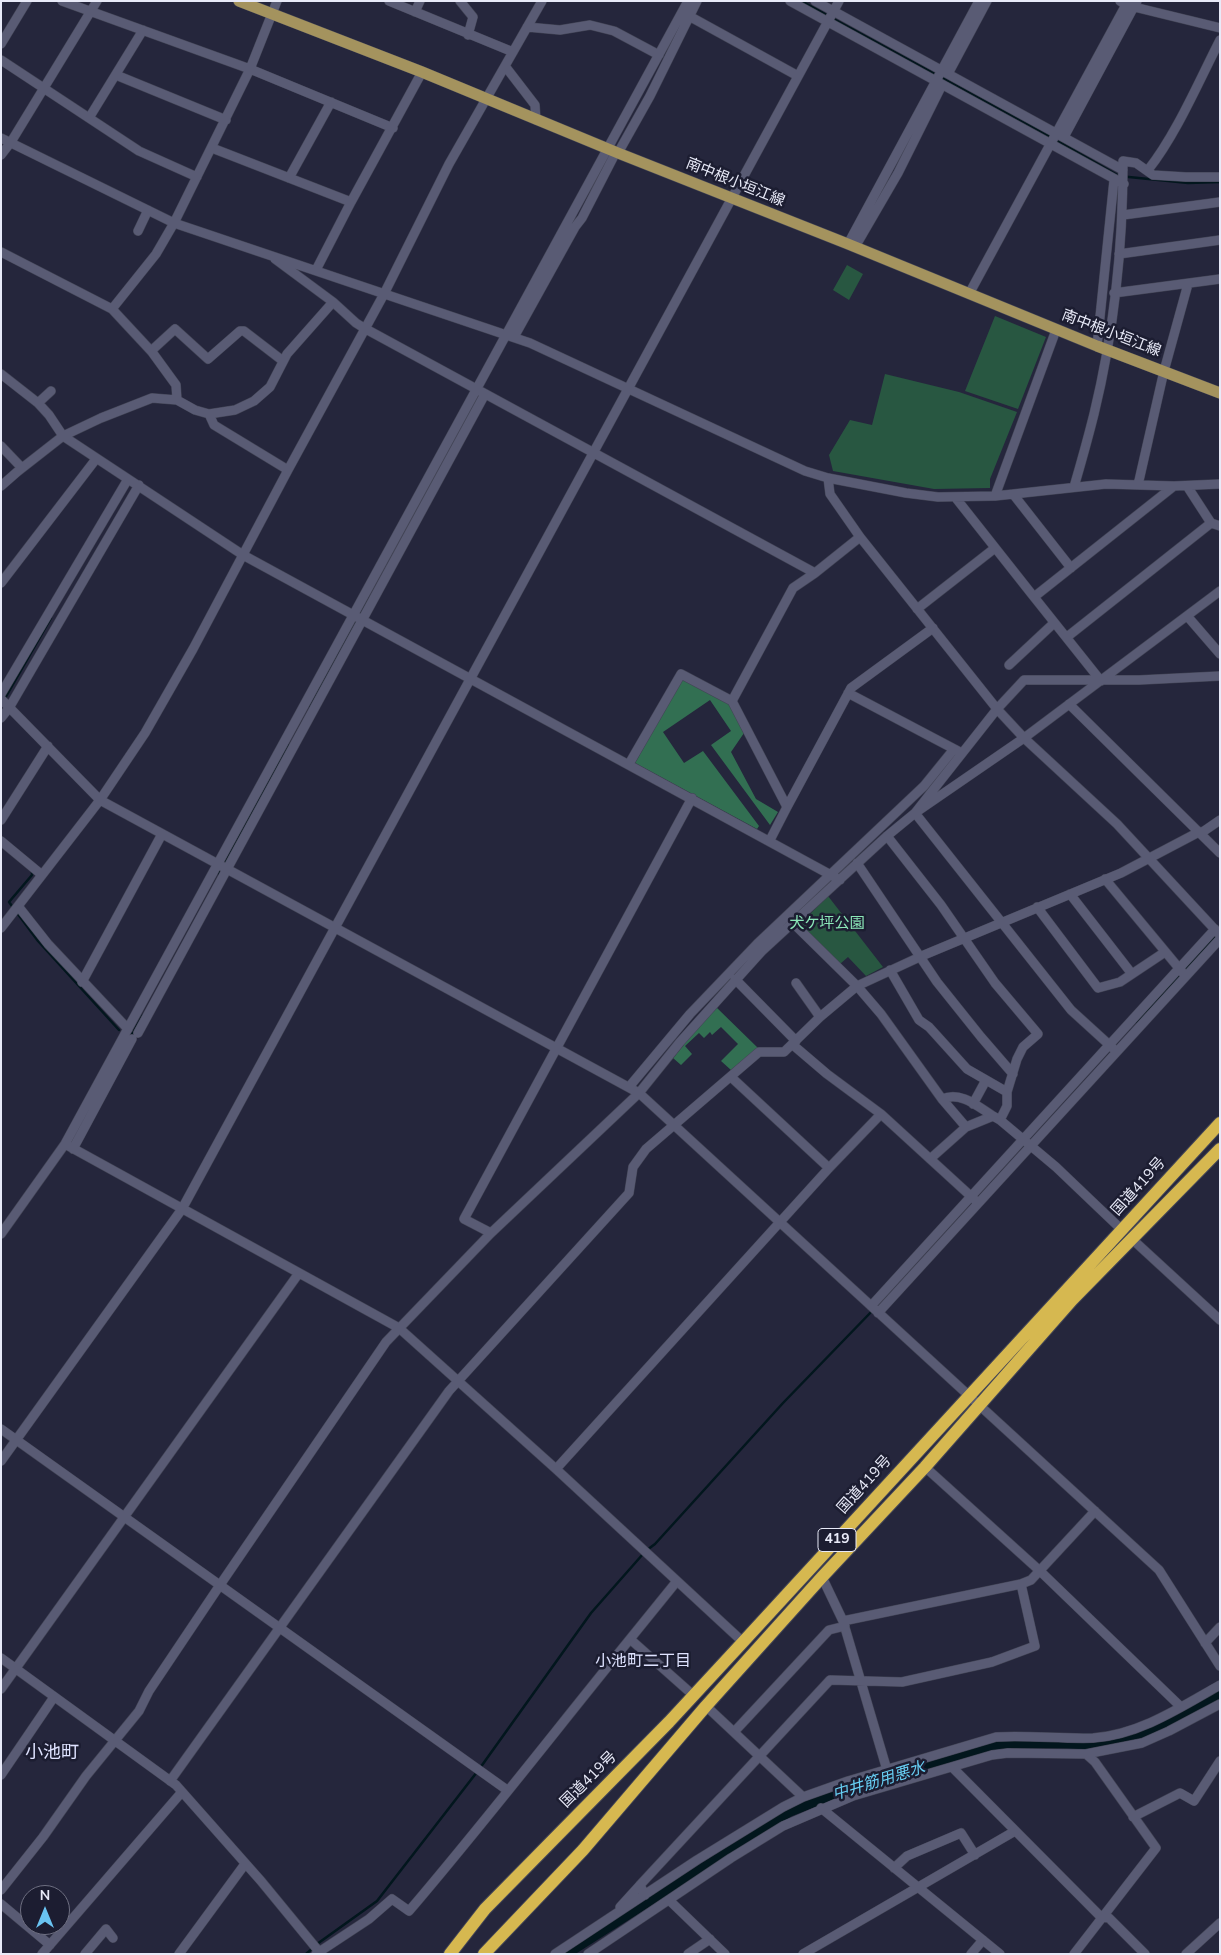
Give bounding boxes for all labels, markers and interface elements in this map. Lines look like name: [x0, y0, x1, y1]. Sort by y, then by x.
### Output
street label: 南中根小垣江線: [683, 155, 787, 211]
street label: 南中根小垣江線: [1059, 307, 1163, 361]
park label: 犬ケ坪公園: [790, 915, 864, 933]
street label: 国道419号: [1108, 1154, 1170, 1220]
street label: 国道419号: [834, 1452, 896, 1518]
road number: 419: [818, 1528, 856, 1552]
district label: 小池町二丁目: [595, 1652, 691, 1672]
district label: 小池町: [25, 1743, 79, 1765]
street label: 国道419号: [557, 1748, 621, 1812]
water label: 中井筋用悪水: [830, 1759, 928, 1805]
north arrow: [20, 1885, 70, 1935]
text: N: [40, 1886, 50, 1905]

